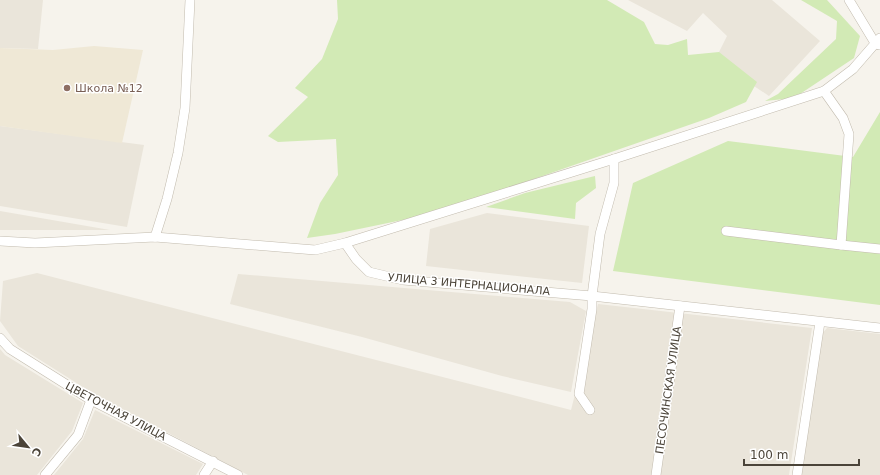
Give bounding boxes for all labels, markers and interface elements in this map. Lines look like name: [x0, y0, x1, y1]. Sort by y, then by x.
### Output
place label: Школа №12: [75, 82, 143, 95]
marker: Школа №12: [62, 83, 72, 93]
street label: УЛИЦА 3 ИНТЕРНАЦИОНАЛА: [387, 271, 551, 298]
street label: ПЕСОЧИНСКАЯ УЛИЦА: [653, 325, 684, 455]
street label: ЦВЕТОЧНАЯ УЛИЦА: [63, 379, 169, 444]
north arrow: [8, 427, 48, 467]
scale bar: [744, 441, 859, 467]
text: С: [29, 445, 44, 458]
text: 100 m: [750, 448, 788, 462]

